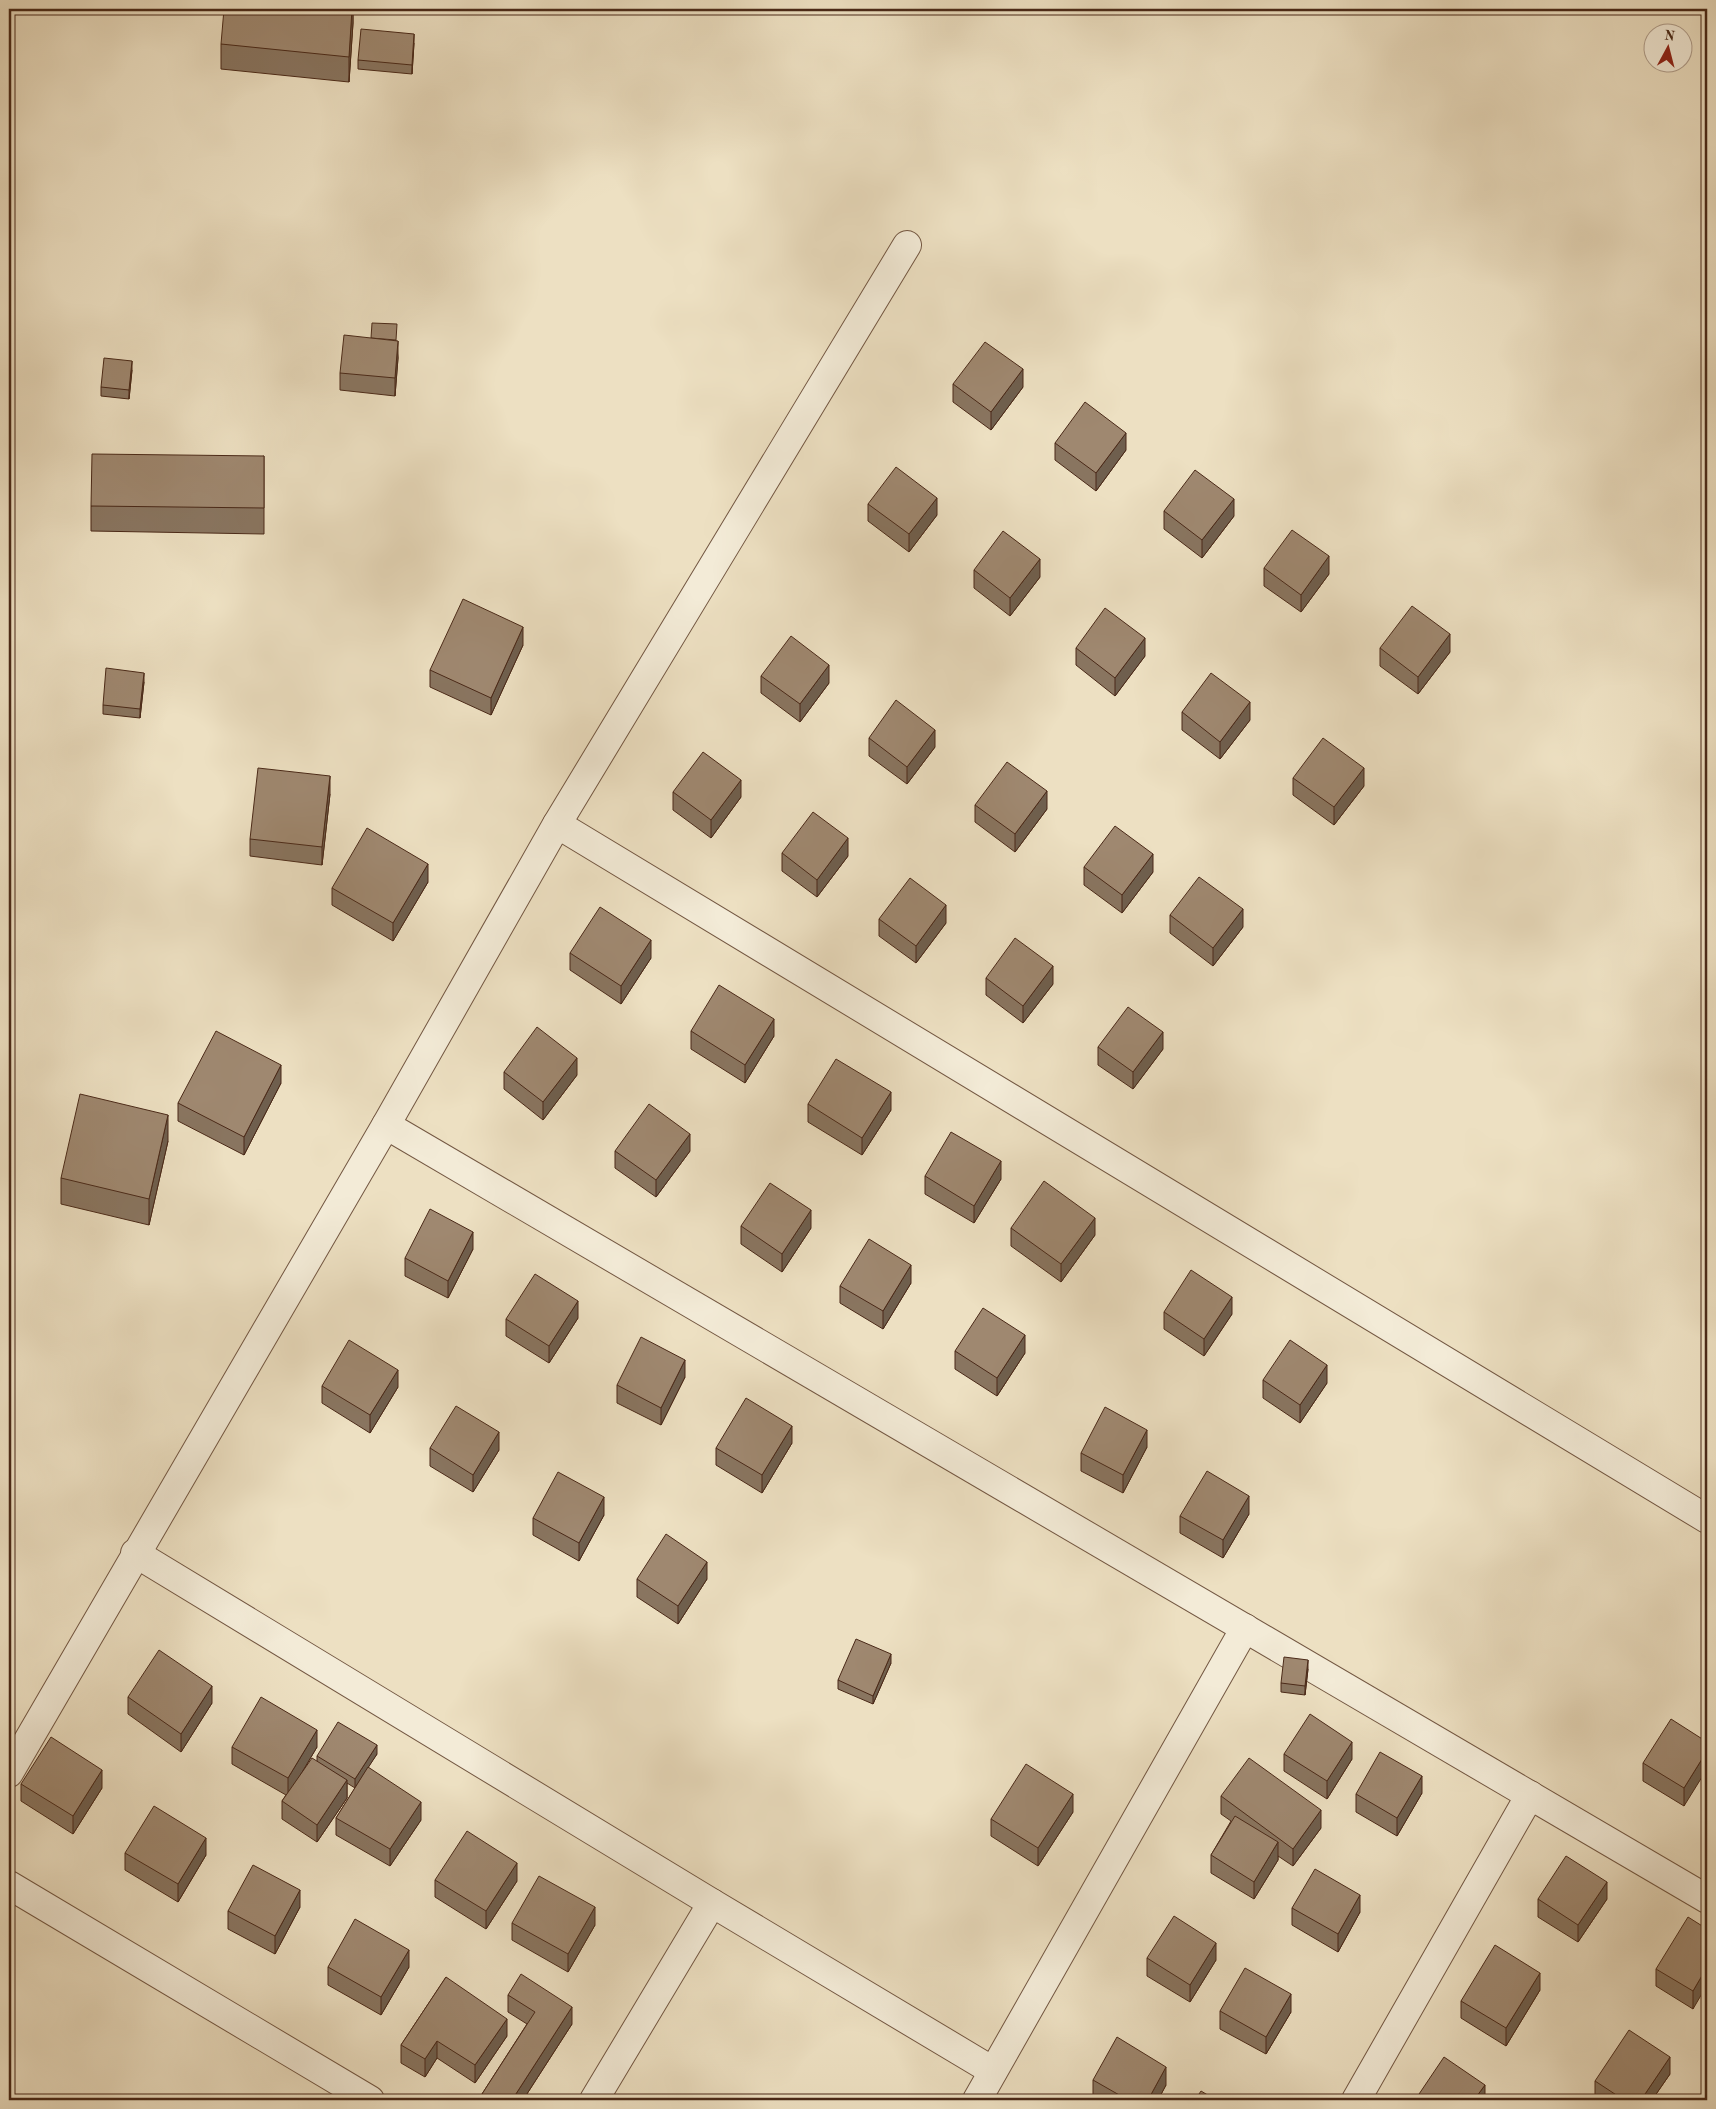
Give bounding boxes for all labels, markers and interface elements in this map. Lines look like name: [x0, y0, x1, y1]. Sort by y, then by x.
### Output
north arrow: [1644, 22, 1694, 72]
text: N: [1663, 28, 1676, 44]

